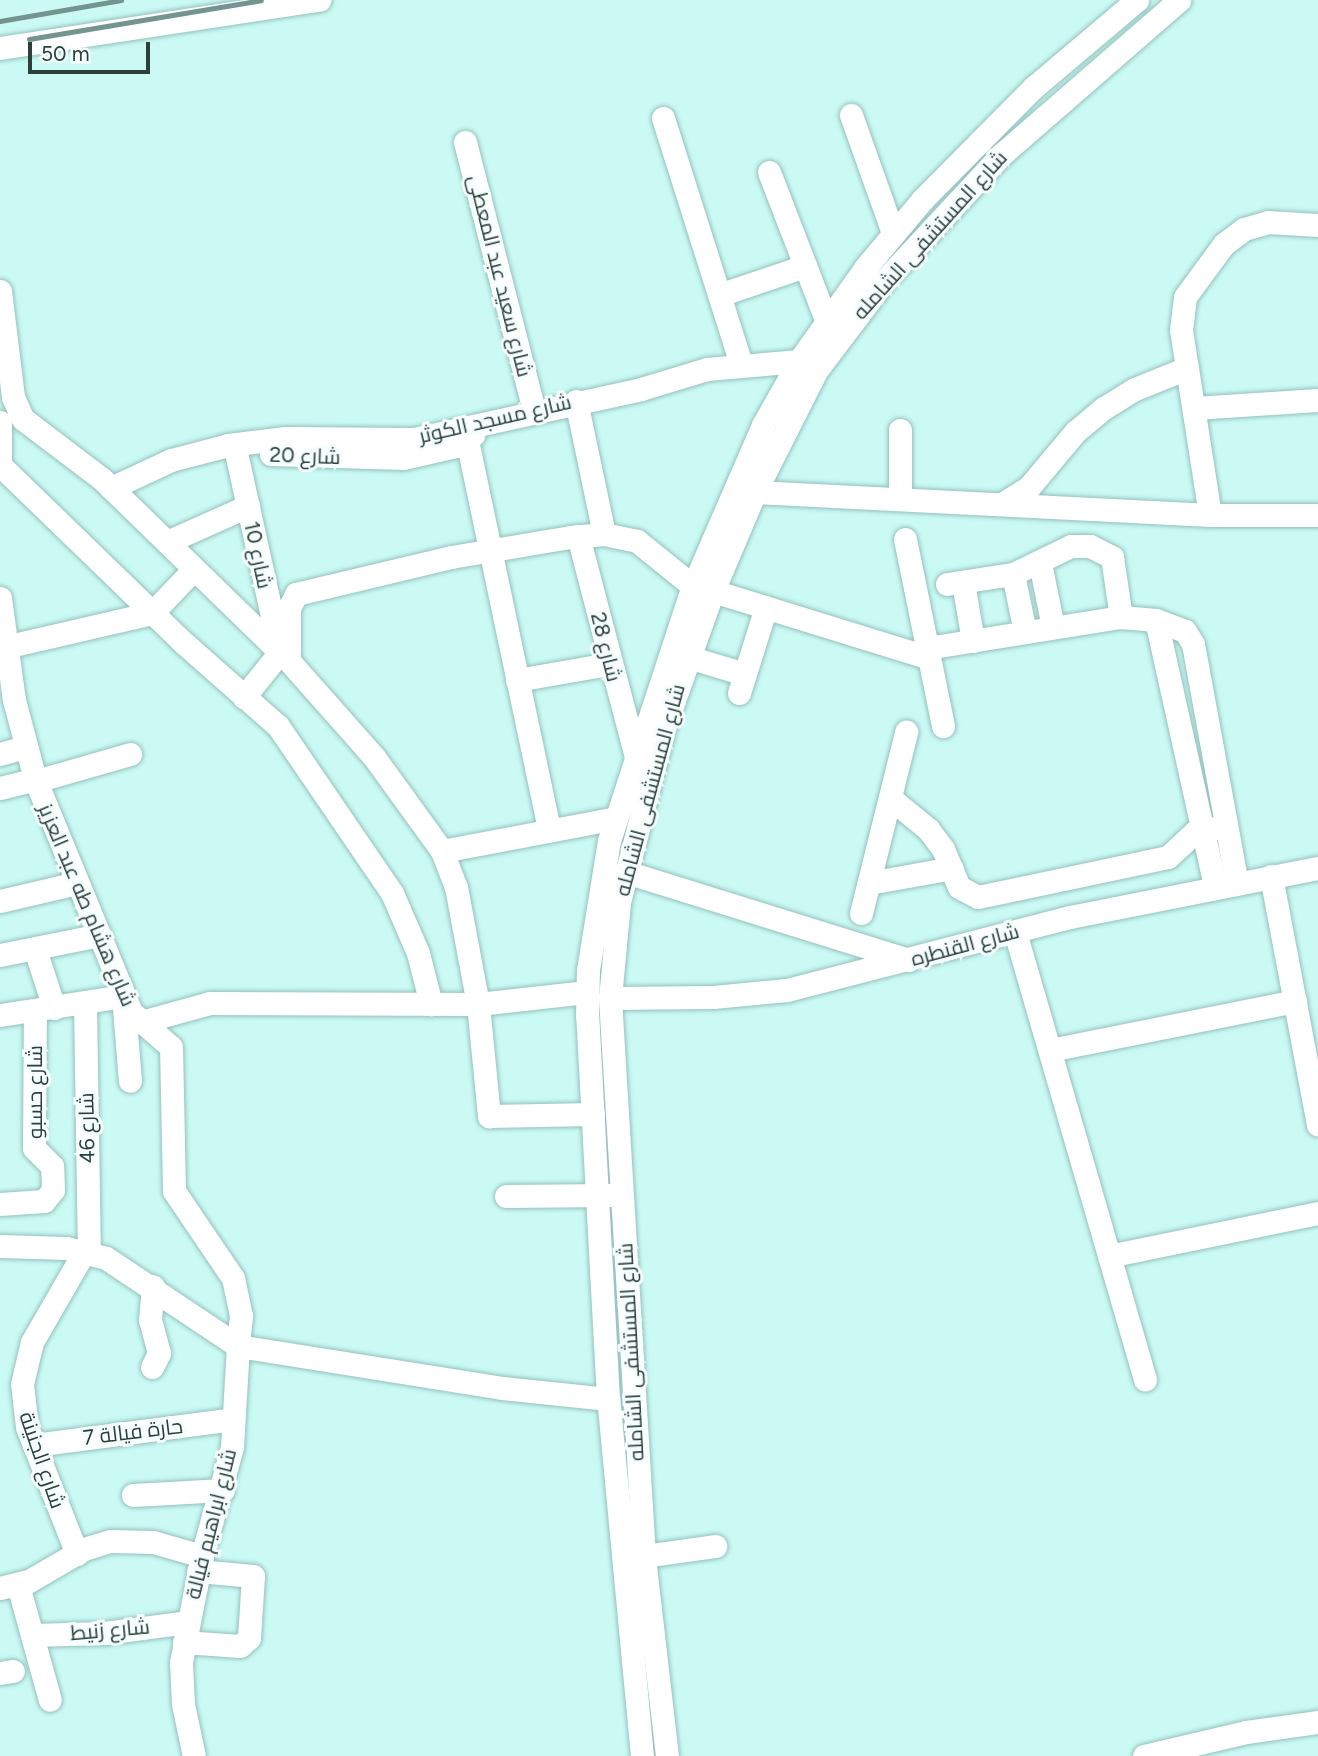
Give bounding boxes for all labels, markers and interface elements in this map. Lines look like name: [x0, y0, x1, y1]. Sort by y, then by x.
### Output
scale bar: [32, 28, 154, 72]
text: 50 m: [41, 41, 90, 66]
street label: شارع المستشفى الشامله: [847, 145, 1013, 325]
street label: شارع سعيد عبد المعطى: [463, 172, 537, 380]
street label: شارع مسجد الكوثر: [416, 389, 574, 449]
street label: شارع 20: [269, 442, 341, 470]
street label: شارع 10: [239, 519, 277, 591]
street label: شارع 28: [585, 610, 627, 684]
street label: شارع المستشفى الشامله: [610, 681, 690, 899]
street label: شارع هشام طه عبد العزيز: [33, 800, 141, 1010]
street label: شارع القنطره: [908, 918, 1022, 972]
street label: شارع حسبو: [22, 1045, 48, 1139]
street label: شارع 46: [74, 1092, 100, 1164]
street label: شارع المستشفى الشامله: [613, 1242, 649, 1462]
street label: شارع الجنينة: [14, 1408, 70, 1512]
street label: حارة فيالة 7: [82, 1413, 184, 1451]
street label: شارع ابراهيم فيالة: [180, 1446, 242, 1602]
street label: شارع زنيط: [69, 1614, 151, 1646]

